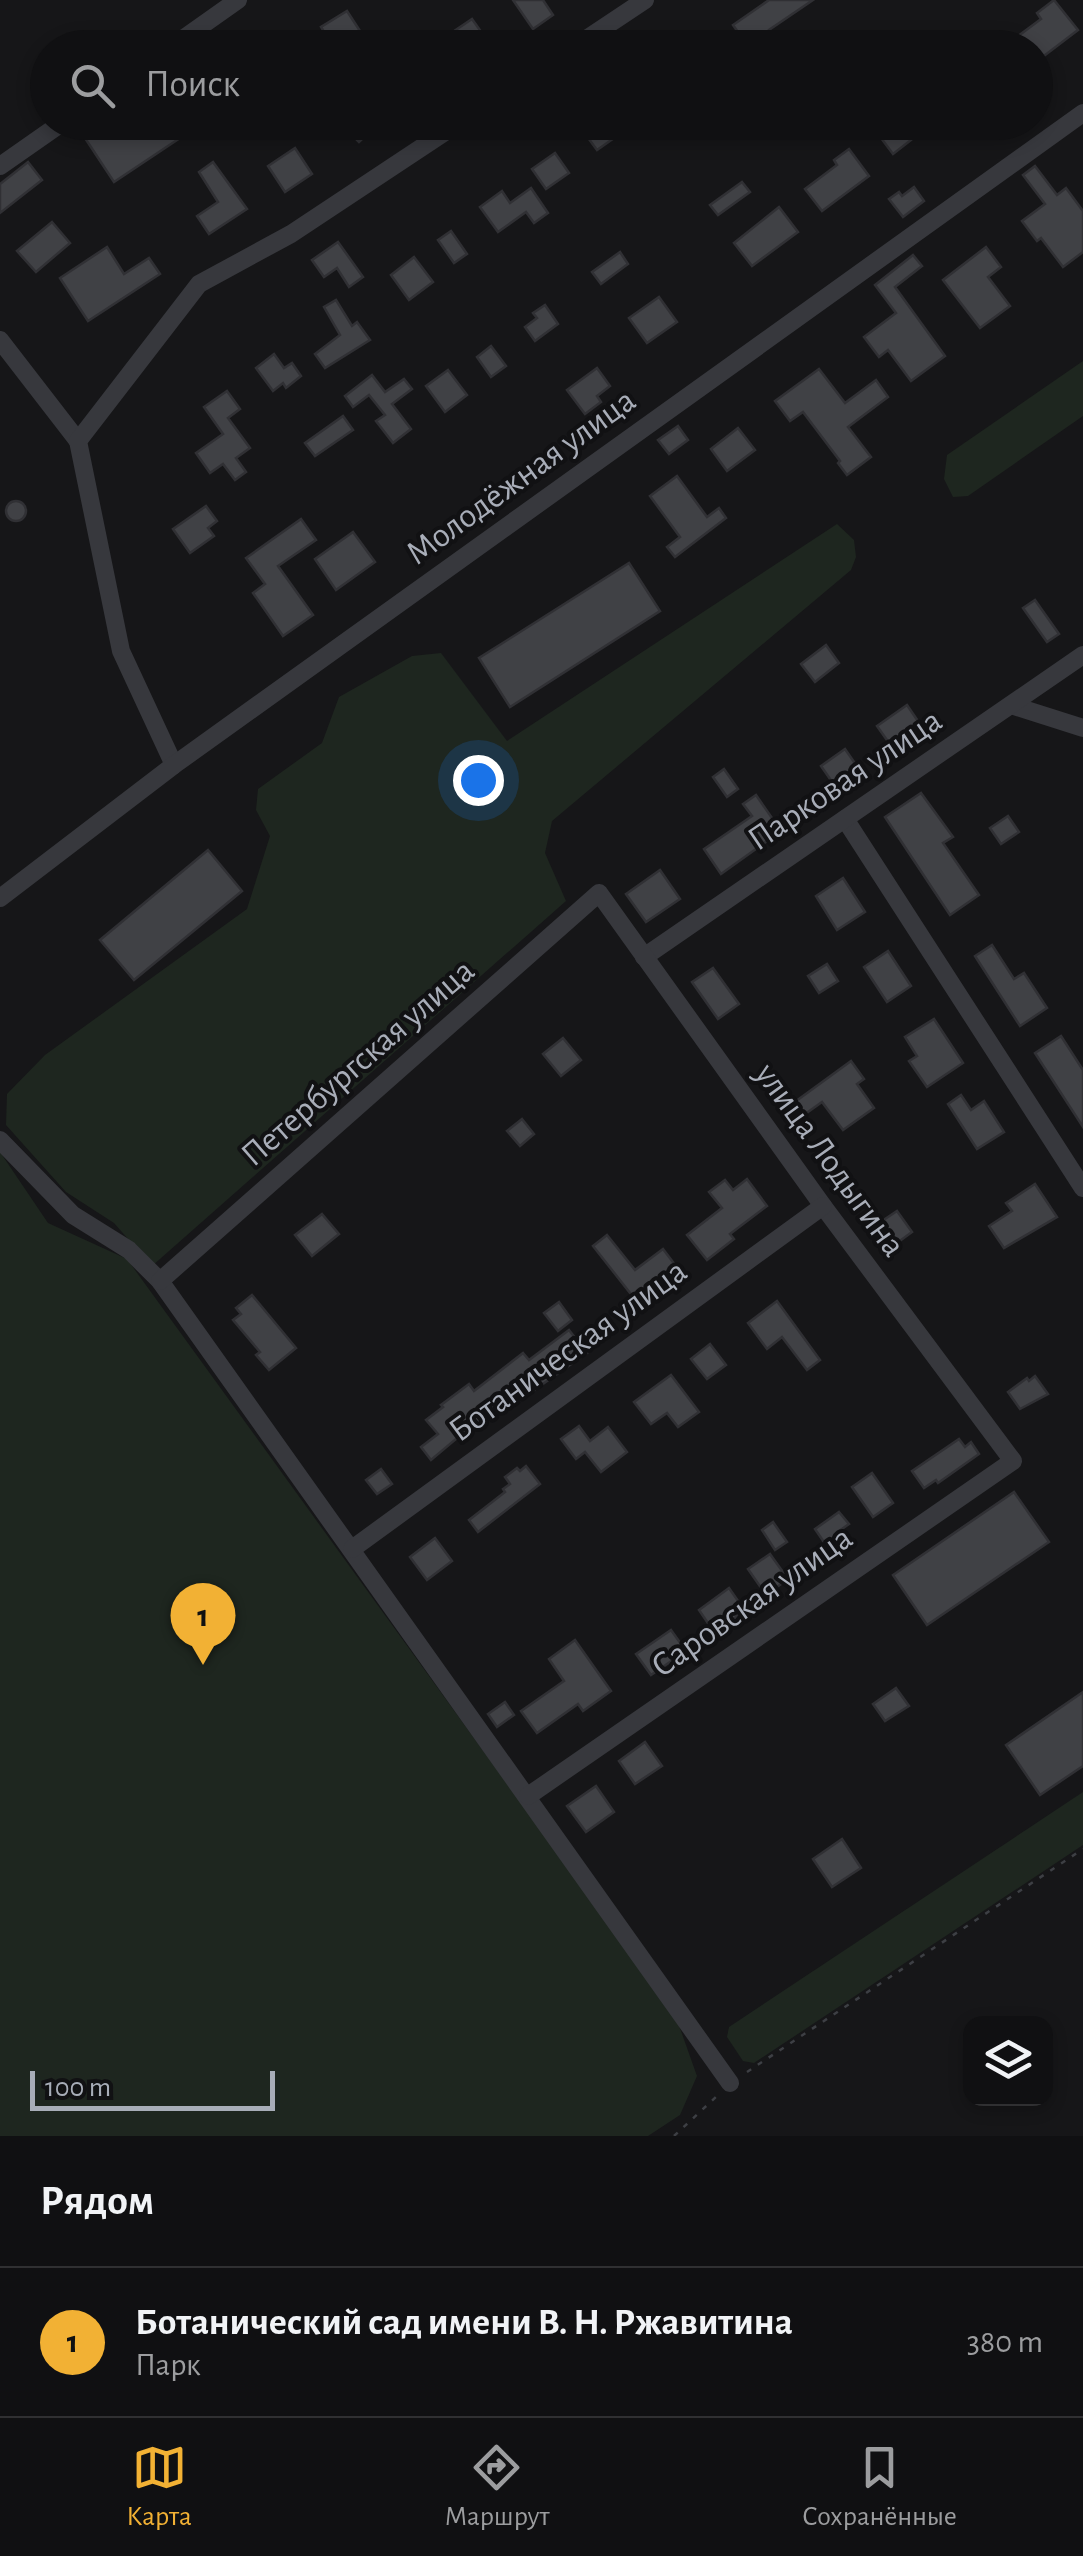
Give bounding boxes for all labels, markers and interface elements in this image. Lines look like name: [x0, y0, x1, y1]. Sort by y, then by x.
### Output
search box: [30, 30, 1053, 140]
icon: search: [65, 58, 120, 113]
text: Поиск: [145, 66, 240, 104]
street label: Молодёжная улица: [400, 382, 642, 572]
street label: Парковая улица: [742, 702, 948, 858]
your location: [453, 755, 504, 806]
street label: Петербургская улица: [235, 953, 481, 1173]
street label: улица Лодыгина: [748, 1056, 912, 1263]
street label: Ботаническая улица: [443, 1253, 693, 1449]
street label: Саровская улица: [645, 1520, 859, 1684]
pin: 1: [170, 1582, 236, 1665]
map controls: [963, 2016, 1053, 2106]
button: layers: [963, 2016, 1053, 2106]
scale bar: [30, 2066, 275, 2110]
text: 100 m: [45, 2074, 111, 2102]
text: Рядом: [40, 2180, 154, 2222]
text: Ботанический сад имени В. Н. Ржавитина: [135, 2304, 793, 2342]
text: 1: [67, 2326, 78, 2358]
text: 380 m: [967, 2326, 1043, 2358]
text: Парк: [135, 2349, 201, 2381]
tab: Карта: [126, 2440, 192, 2534]
tab: Маршрут: [444, 2440, 550, 2534]
tab: Сохранённые: [802, 2440, 957, 2534]

